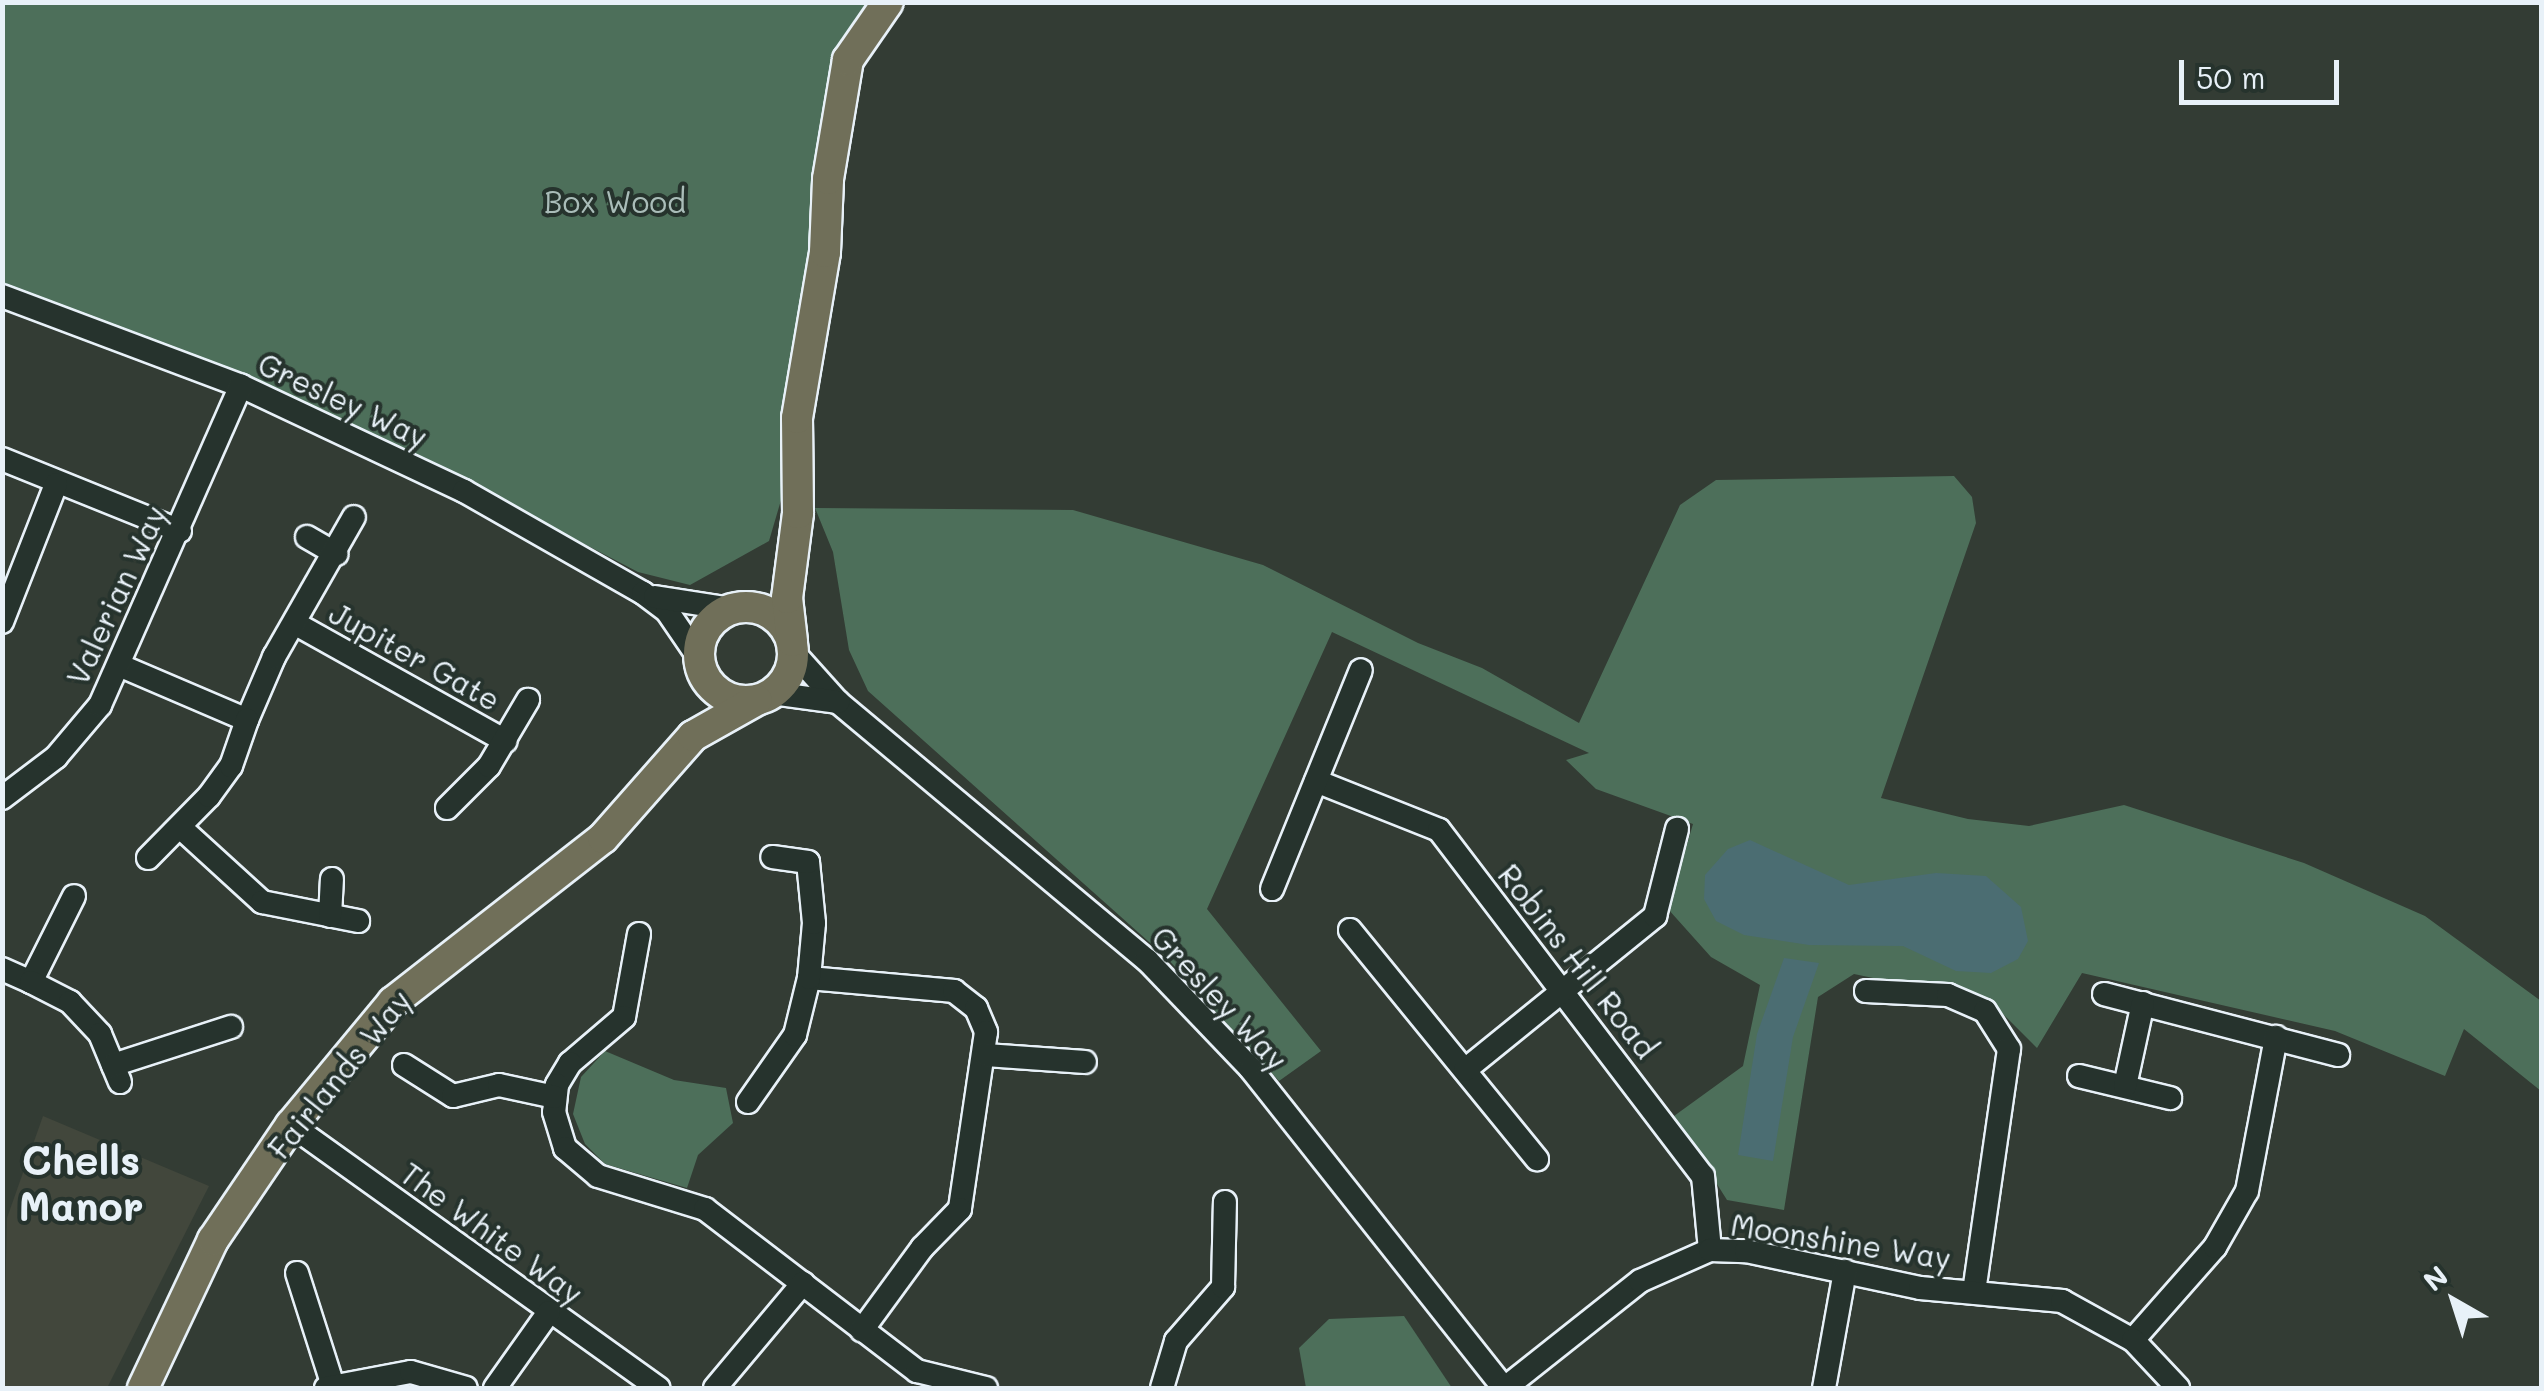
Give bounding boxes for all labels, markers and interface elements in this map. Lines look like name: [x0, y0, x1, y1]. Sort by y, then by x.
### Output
scale bar: [2184, 40, 2344, 102]
text: 50 m: [2196, 57, 2266, 97]
park label: Box Wood: [544, 183, 686, 219]
street label: Gresley Way: [253, 345, 433, 455]
street label: Valerian Way: [59, 500, 173, 690]
street label: Jupiter Gate: [323, 594, 507, 718]
street label: Robins Hill Road: [1491, 857, 1665, 1065]
street label: Gresley Way: [1145, 919, 1295, 1077]
street label: Fairlands Way: [260, 982, 418, 1166]
district label: Chells Manor: [19, 1135, 143, 1229]
street label: The White Way: [394, 1155, 590, 1311]
street label: Moonshine Way: [1728, 1206, 1954, 1276]
north arrow: [2404, 1251, 2504, 1351]
text: N: [2416, 1257, 2455, 1298]

